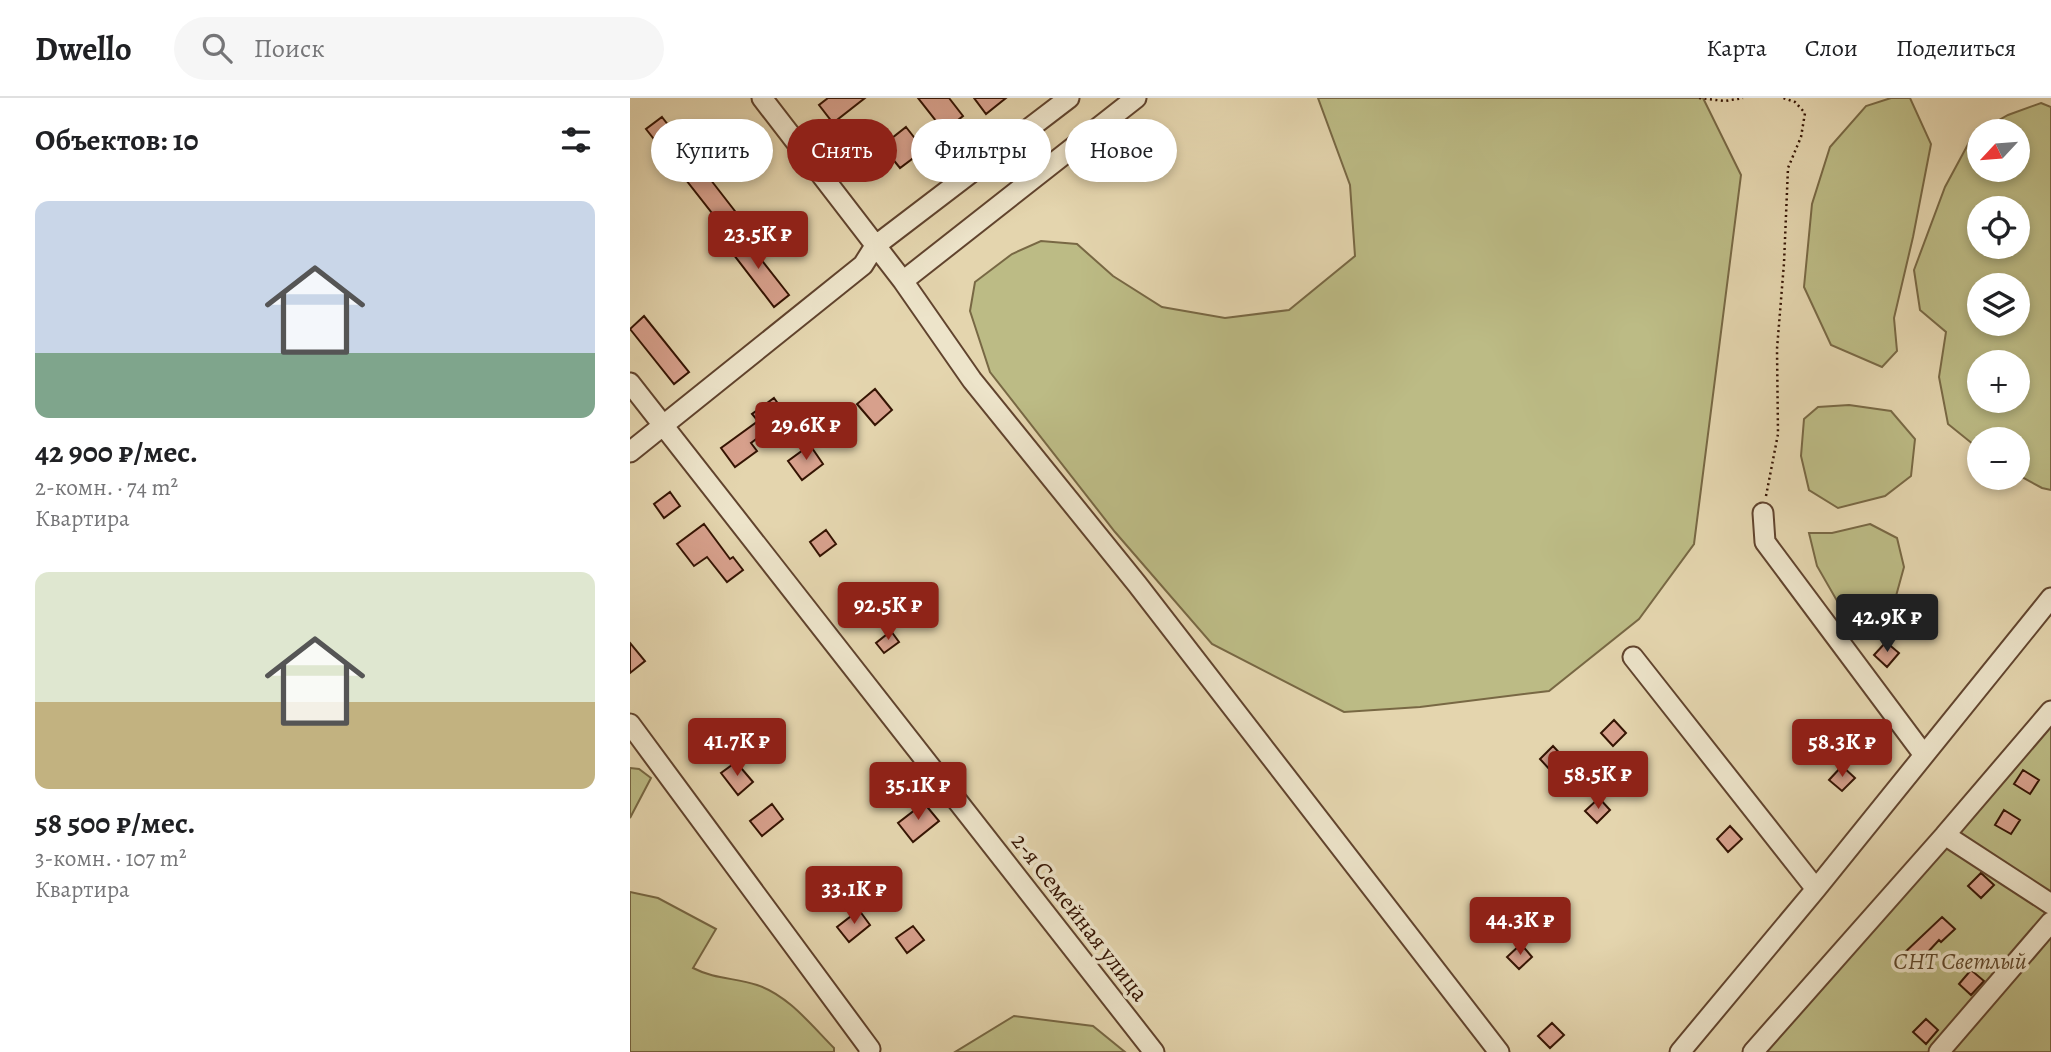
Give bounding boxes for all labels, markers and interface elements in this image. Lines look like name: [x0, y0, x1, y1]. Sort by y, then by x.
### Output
search box: [174, 17, 664, 80]
text: Dwello: [35, 26, 132, 71]
icon: search: [198, 29, 236, 67]
text: Поиск: [254, 31, 325, 66]
text: Карта: [1706, 32, 1767, 64]
text: Слои: [1805, 32, 1858, 64]
text: Поделиться: [1896, 32, 2016, 64]
chip: Купить: [651, 119, 773, 182]
chip: Снять: [787, 119, 897, 182]
chip: Фильтры: [911, 119, 1051, 182]
chip: Новое: [1065, 119, 1177, 182]
north arrow: [1967, 119, 2030, 182]
map controls: [1967, 119, 2030, 490]
text: Объектов: 10: [35, 120, 198, 160]
icon: filters: [557, 121, 595, 159]
button: locate: [1967, 196, 2030, 259]
pin: 23.5K ₽: [693, 212, 823, 271]
text: 23.5K ₽: [724, 218, 792, 249]
icon: home: [252, 247, 378, 373]
button: layers: [1967, 273, 2030, 336]
button: +: [1967, 350, 2030, 413]
pin: 29.6K ₽: [741, 402, 871, 462]
text: 29.6K ₽: [771, 409, 841, 440]
button: −: [1967, 427, 2030, 490]
text: 42 900 ₽/мес.: [35, 432, 198, 472]
text: 2-комн. · 74 m²: [35, 472, 178, 503]
text: Квартира: [35, 503, 130, 534]
pin: 92.5K ₽: [823, 582, 953, 642]
text: 92.5K ₽: [854, 589, 922, 620]
pin: 42.9K ₽: [1822, 594, 1952, 654]
text: 42.9K ₽: [1852, 601, 1922, 632]
icon: home: [252, 618, 378, 744]
pin: 41.7K ₽: [672, 718, 802, 778]
pin: 58.3K ₽: [1777, 720, 1907, 779]
text: 41.7K ₽: [704, 725, 770, 756]
text: 58.3K ₽: [1808, 726, 1876, 757]
pin: 58.5K ₽: [1533, 752, 1663, 811]
text: 58.5K ₽: [1564, 758, 1632, 789]
pin: 35.1K ₽: [853, 762, 983, 822]
text: 35.1K ₽: [885, 769, 951, 800]
text: 58 500 ₽/мес.: [35, 803, 195, 843]
street label: 2-я Семейная улица: [1004, 826, 1156, 1008]
text: 3-комн. · 107 m²: [35, 843, 186, 874]
pin: 33.1K ₽: [789, 866, 919, 926]
text: 33.1K ₽: [821, 873, 887, 904]
text: Квартира: [35, 874, 130, 905]
pin: 44.3K ₽: [1455, 898, 1585, 957]
text: 44.3K ₽: [1486, 904, 1554, 935]
park label: СНТ Светлый: [1893, 945, 2027, 977]

